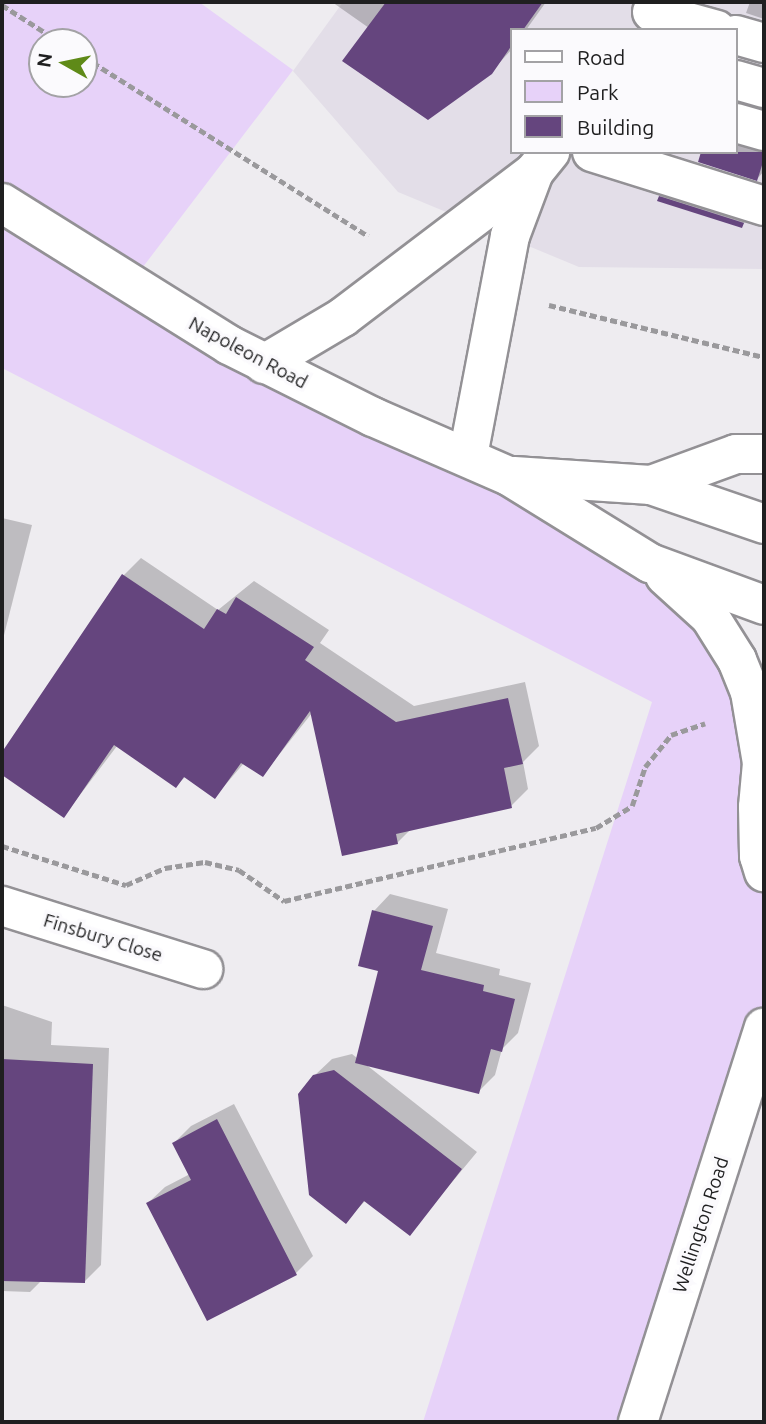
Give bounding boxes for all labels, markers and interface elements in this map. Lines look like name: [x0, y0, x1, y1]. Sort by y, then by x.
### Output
north arrow: [28, 28, 98, 98]
legend: [510, 28, 738, 154]
text: Road: [577, 45, 625, 69]
text: N: [32, 51, 56, 69]
text: Park: [577, 80, 619, 104]
text: Building: [577, 115, 654, 139]
street label: Napoleon Road: [185, 312, 311, 394]
street label: Finsbury Close: [41, 909, 165, 967]
street label: Wellington Road: [668, 1154, 734, 1296]

